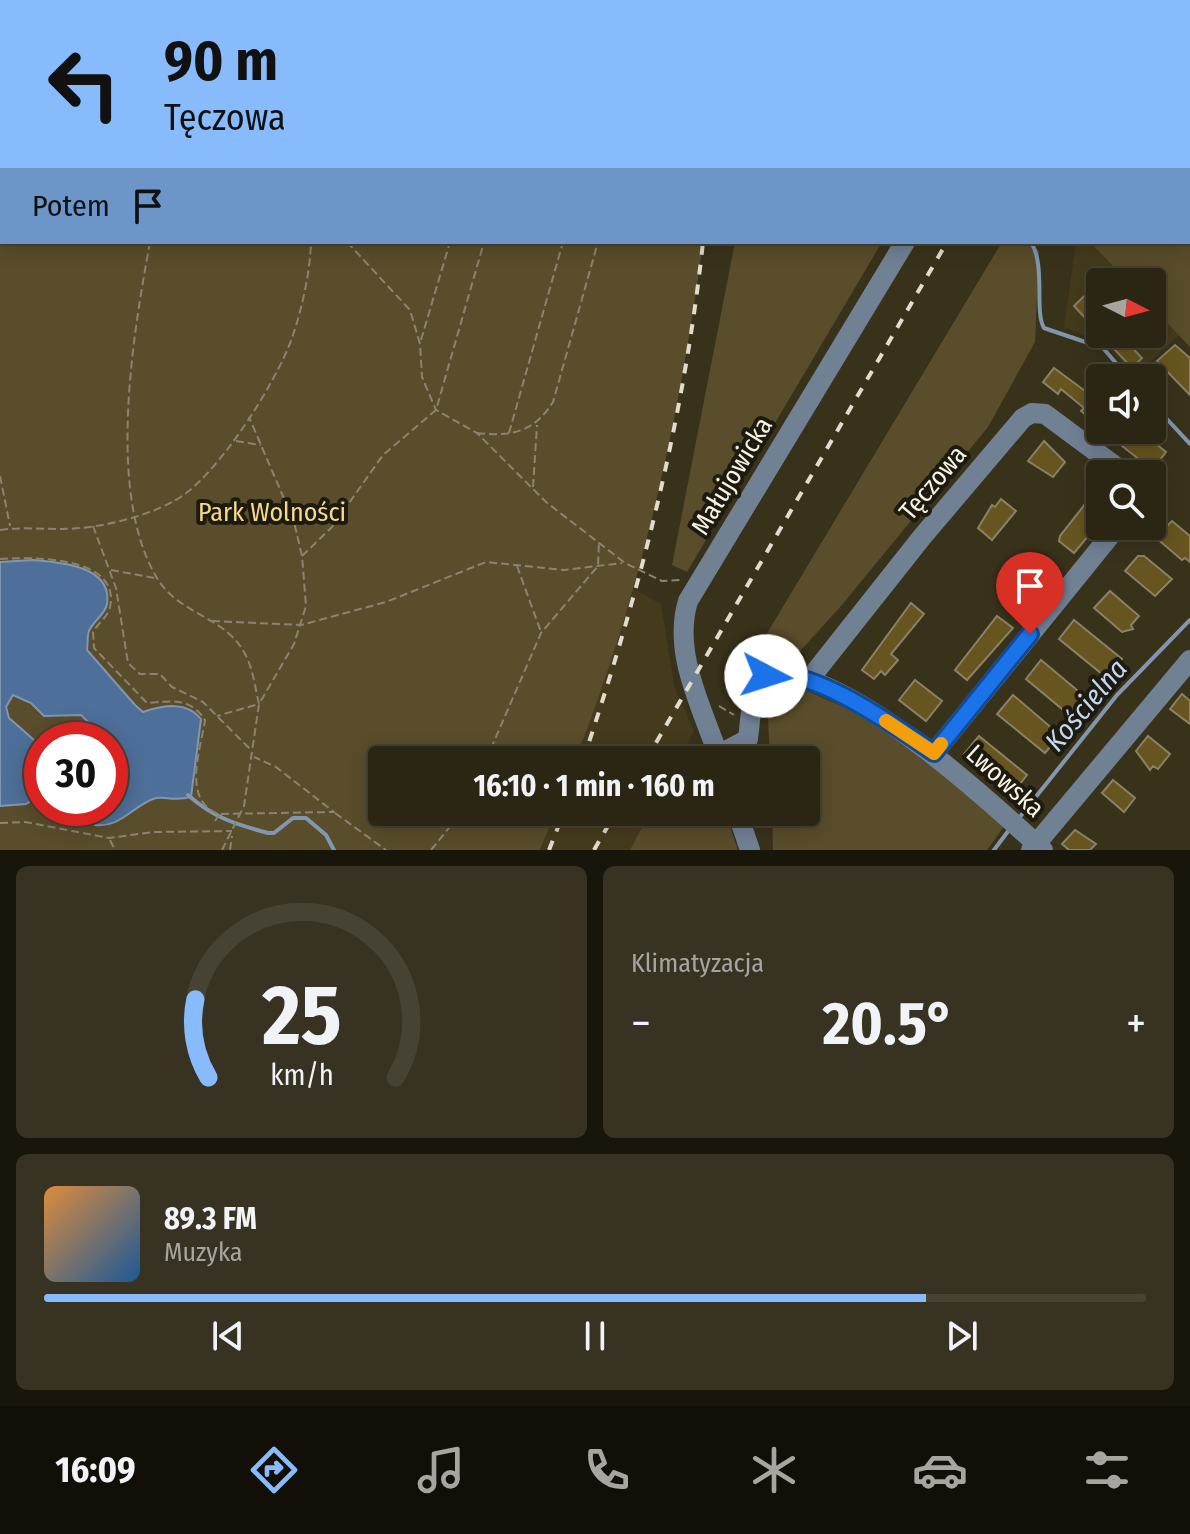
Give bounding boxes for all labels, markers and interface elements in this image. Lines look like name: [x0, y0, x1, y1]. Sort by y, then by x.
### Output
text: 90 m: [164, 28, 278, 95]
icon: left: [32, 32, 136, 136]
text: Tęczowa: [164, 96, 286, 140]
icon: arrive: [126, 184, 170, 228]
text: Potem: [32, 188, 110, 224]
north arrow: [1086, 268, 1166, 348]
map controls: [1086, 268, 1166, 540]
button: sound: [1086, 364, 1166, 444]
street label: Małujowicka: [685, 412, 779, 540]
street label: Tęczowa: [893, 439, 973, 527]
button: search: [1086, 460, 1166, 540]
park label: Park Wolności: [198, 497, 346, 528]
pin: [996, 552, 1064, 634]
icon: arrive: [1008, 564, 1052, 608]
position arrow: [724, 634, 808, 718]
water label: Kościelna: [1038, 652, 1134, 758]
speed limit sign: 30: [24, 722, 128, 826]
street label: Lwowska: [960, 738, 1050, 824]
text: 16:10 · 1 min · 160 m: [473, 768, 715, 804]
text: Klimatyzacja: [631, 948, 764, 979]
text: 25: [261, 966, 341, 1066]
text: 20.5°: [823, 988, 954, 1060]
text: −: [631, 997, 651, 1050]
text: +: [1126, 997, 1146, 1050]
text: km/h: [270, 1058, 333, 1093]
text: 89.3 FM: [164, 1201, 257, 1237]
text: Muzyka: [164, 1237, 242, 1268]
icon: previous: [206, 1314, 250, 1358]
icon: pause: [573, 1314, 617, 1358]
icon: next: [940, 1314, 984, 1358]
icon: directions: [246, 1442, 302, 1498]
icon: music: [413, 1442, 469, 1498]
icon: phone: [579, 1442, 635, 1498]
icon: climate: [746, 1442, 802, 1498]
icon: car: [912, 1442, 968, 1498]
icon: filters: [1079, 1442, 1135, 1498]
text: 16:09: [55, 1448, 136, 1492]

